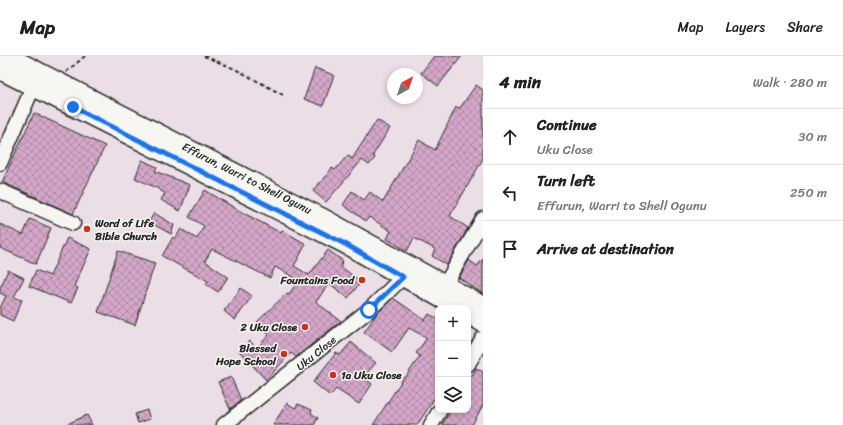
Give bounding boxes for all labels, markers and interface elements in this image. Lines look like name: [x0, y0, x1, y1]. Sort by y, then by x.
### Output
text: Map: [20, 11, 55, 44]
text: Map: [678, 15, 703, 40]
text: Layers: [725, 15, 765, 40]
text: Share: [787, 15, 823, 40]
text: 4 min: [499, 67, 541, 97]
north arrow: [387, 68, 423, 104]
text: Walk · 280 m: [753, 71, 827, 94]
route end: [64, 98, 82, 116]
text: Continue: [537, 112, 597, 138]
text: 30 m: [798, 125, 827, 148]
icon: ahead: [499, 126, 521, 148]
street label: Effurun, Warri to Shell Ogunu: [178, 137, 315, 220]
text: Uku Close: [537, 138, 593, 161]
text: Turn left: [537, 168, 595, 194]
text: 250 m: [790, 181, 827, 204]
icon: left: [499, 182, 521, 204]
text: Effurun, Warri to Shell Ogunu: [537, 194, 707, 217]
place label: Word of Life Bible Church: [95, 214, 157, 246]
marker: Word of Life Bible Church: [82, 224, 92, 234]
text: Arrive at destination: [537, 236, 674, 262]
icon: arrive: [499, 238, 521, 260]
place label: Fountains Food: [280, 271, 355, 290]
marker: Fountains Food: [357, 275, 367, 285]
route start: [360, 301, 378, 319]
map controls: [435, 305, 471, 413]
button: +: [435, 305, 471, 341]
place label: 2 Uku Close: [240, 318, 298, 337]
marker: 2 Uku Close: [300, 322, 310, 332]
street label: Uku Close: [292, 331, 341, 376]
place label: Blessed Hope School: [215, 339, 277, 371]
button: −: [435, 341, 471, 377]
marker: Blessed Hope School: [279, 349, 289, 359]
place label: 1a Uku Close: [341, 366, 402, 385]
marker: 1a Uku Close: [328, 370, 338, 380]
button: layers: [435, 377, 471, 413]

